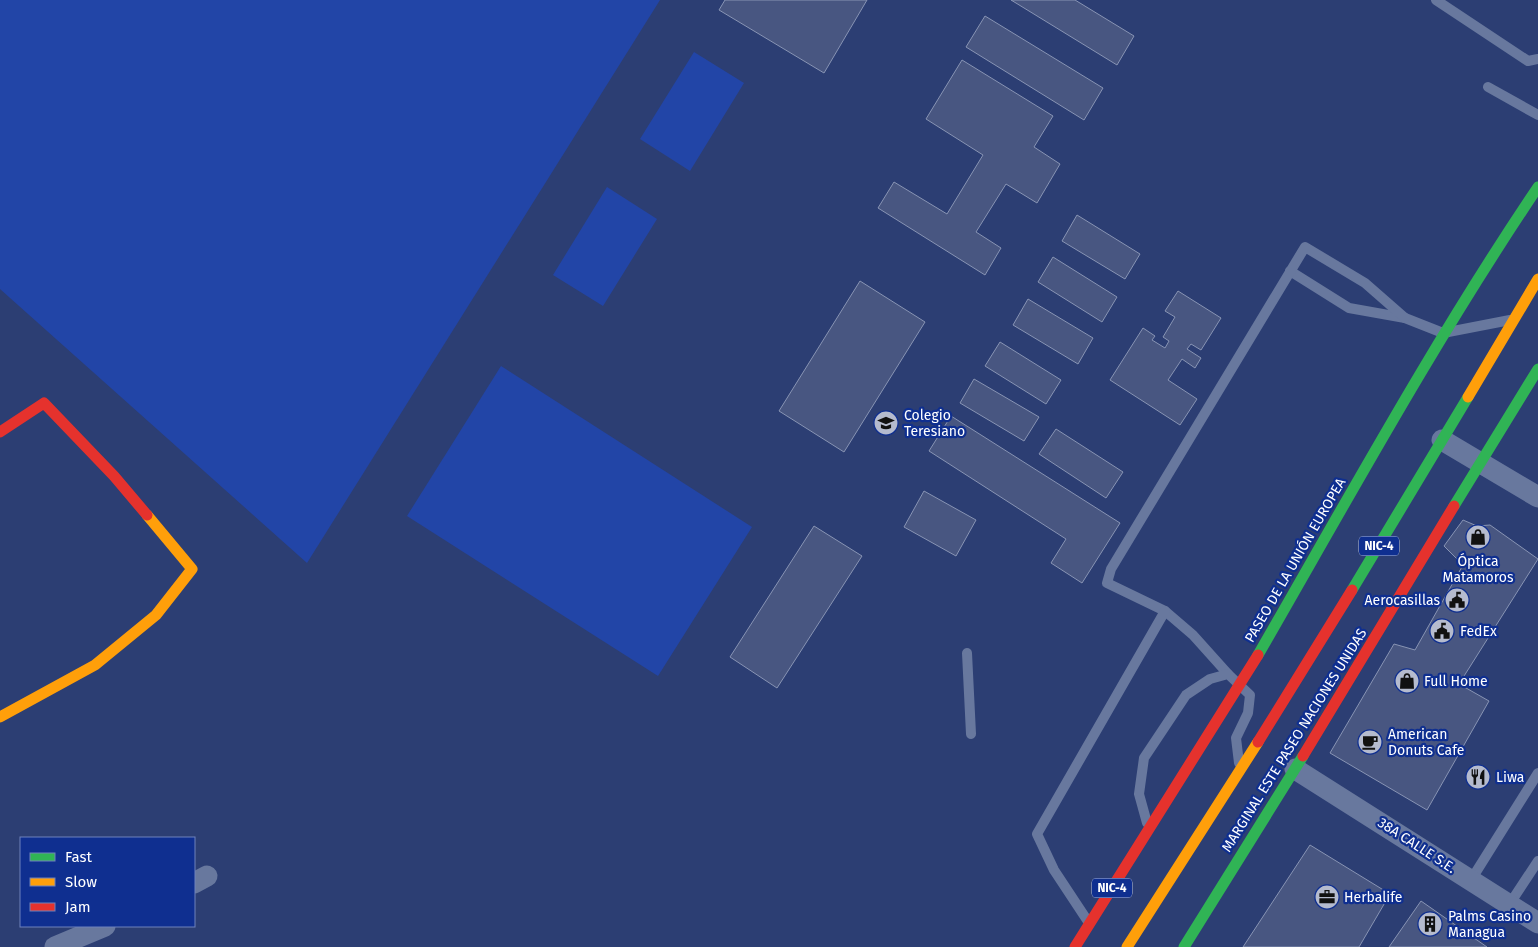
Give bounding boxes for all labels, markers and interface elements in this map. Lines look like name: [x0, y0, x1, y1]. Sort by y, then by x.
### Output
place label: Colegio Teresiano: [904, 407, 965, 440]
school or university icon: Colegio Teresiano: [873, 410, 899, 436]
street label: PASEO DE LA UNIÓN EUROPEA: [1240, 475, 1350, 645]
shop icon: Óptica Matamoros: [1465, 524, 1491, 550]
road number: NIC-4: [1359, 536, 1399, 556]
place label: Óptica Matamoros: [1443, 552, 1514, 586]
public building icon: Aerocasillas: [1444, 587, 1470, 613]
place label: Aerocasillas: [1365, 592, 1440, 609]
public building icon: FedEx: [1429, 618, 1455, 644]
place label: FedEx: [1460, 623, 1497, 640]
street label: MARGINAL ESTE PASEO NACIONES UNIDAS: [1218, 625, 1371, 855]
shop icon: Full Home: [1394, 668, 1420, 694]
place label: Full Home: [1424, 673, 1488, 690]
place label: American Donuts Cafe: [1388, 726, 1464, 759]
cafe icon: American Donuts Cafe: [1357, 729, 1383, 755]
restaurant icon: Liwa: [1465, 764, 1491, 790]
place label: Liwa: [1496, 769, 1524, 786]
street label: 38A CALLE S.E.: [1375, 814, 1459, 877]
legend: [20, 837, 195, 927]
text: Fast: [65, 848, 92, 866]
text: Slow: [65, 873, 97, 891]
road number: NIC-4: [1092, 878, 1132, 898]
office icon: Herbalife: [1314, 884, 1340, 910]
place label: Herbalife: [1344, 889, 1402, 906]
text: Jam: [65, 898, 91, 916]
place label: Palms Casino Managua: [1448, 908, 1531, 941]
building icon: Palms Casino Managua: [1417, 911, 1443, 937]

